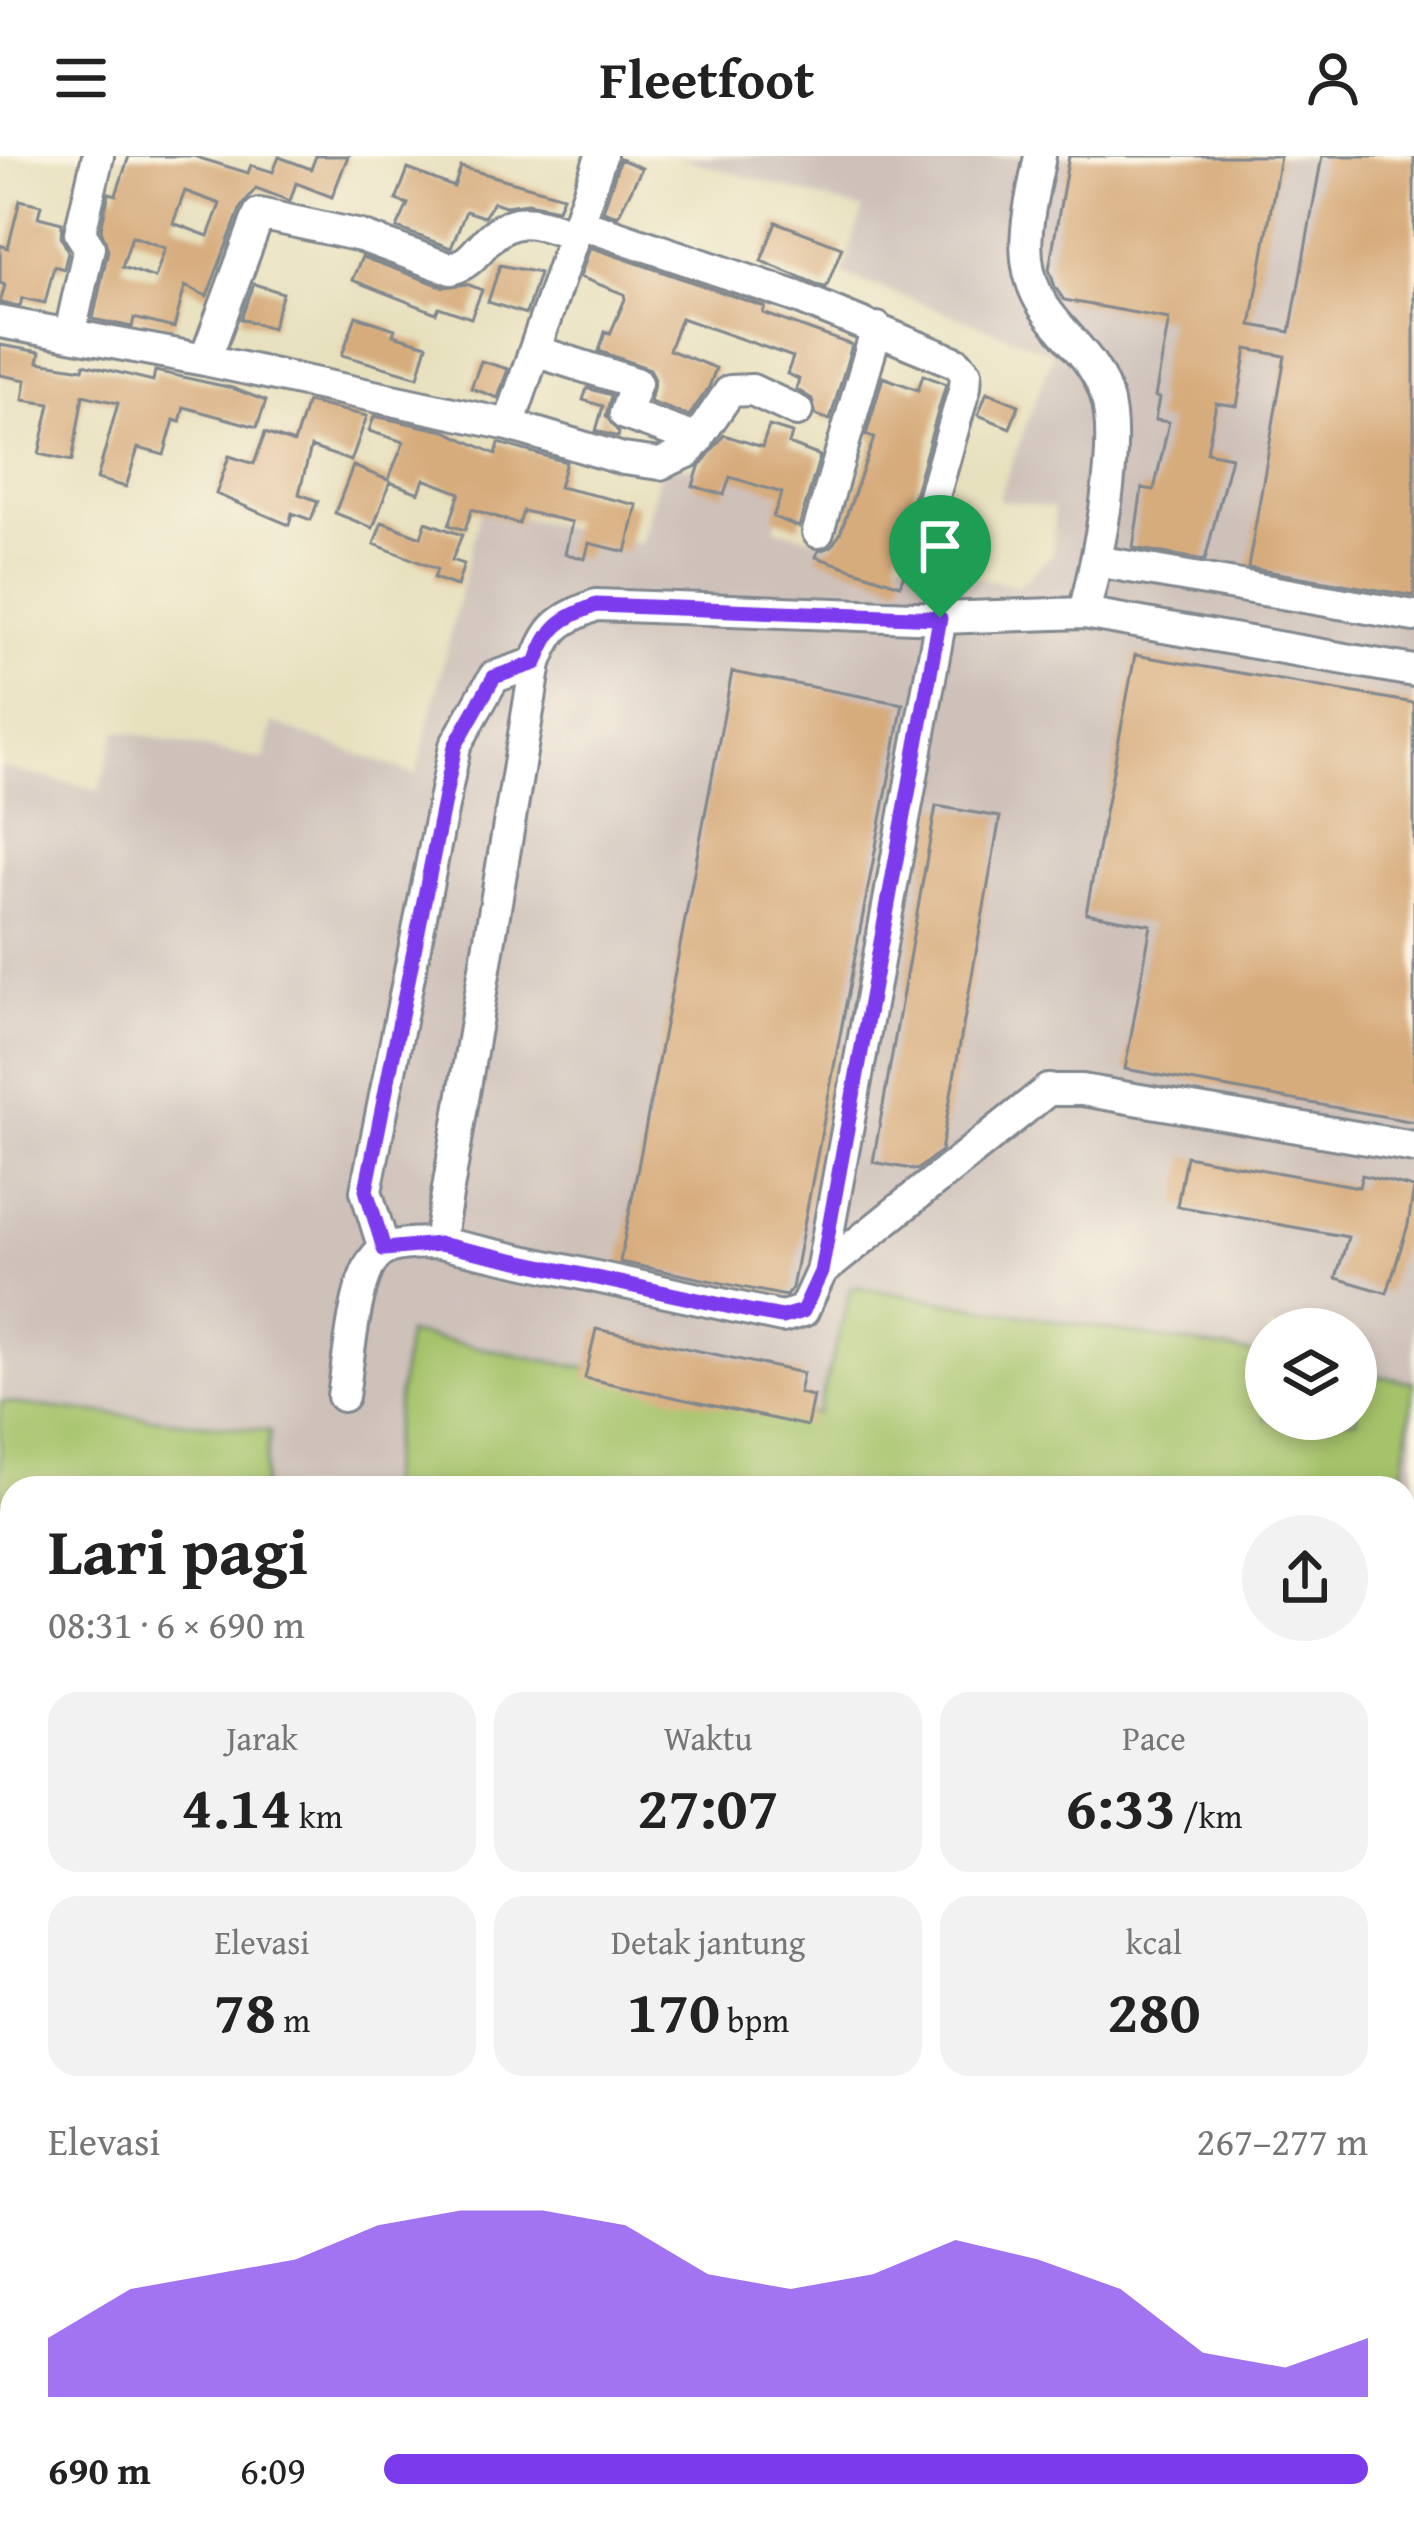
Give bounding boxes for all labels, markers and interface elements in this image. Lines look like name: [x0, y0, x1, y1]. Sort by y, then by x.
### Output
text: Fleetfoot: [600, 39, 814, 118]
icon: menu: [48, 45, 114, 111]
icon: person: [1300, 45, 1366, 111]
pin: [889, 495, 991, 618]
icon: arrive: [907, 513, 973, 579]
map controls: [1245, 1308, 1377, 1440]
button: layers: [1245, 1308, 1377, 1440]
text: Lari pagi: [48, 1501, 308, 1598]
button: share: [1242, 1515, 1368, 1641]
text: 08:31 · 6 × 690 m: [48, 1595, 305, 1652]
text: Jarak: [226, 1714, 298, 1762]
text: Waktu: [664, 1714, 752, 1762]
text: Pace: [1122, 1714, 1186, 1762]
text: 4.14: [181, 1762, 292, 1850]
text: 27:07: [637, 1762, 779, 1850]
text: 6:33: [1066, 1762, 1176, 1850]
text: km: [292, 1792, 343, 1840]
text: /km: [1176, 1792, 1242, 1840]
text: Elevasi: [214, 1918, 310, 1966]
text: Detak jantung: [611, 1918, 805, 1966]
text: kcal: [1126, 1918, 1182, 1966]
text: 78: [214, 1966, 276, 2054]
text: 170: [627, 1966, 720, 2054]
text: 280: [1107, 1966, 1201, 2054]
text: m: [276, 1996, 310, 2044]
text: bpm: [720, 1996, 789, 2044]
text: Elevasi: [48, 2112, 161, 2169]
text: 267–277 m: [1196, 2112, 1368, 2169]
text: 690 m: [48, 2441, 151, 2498]
text: 6:09: [240, 2441, 306, 2498]

